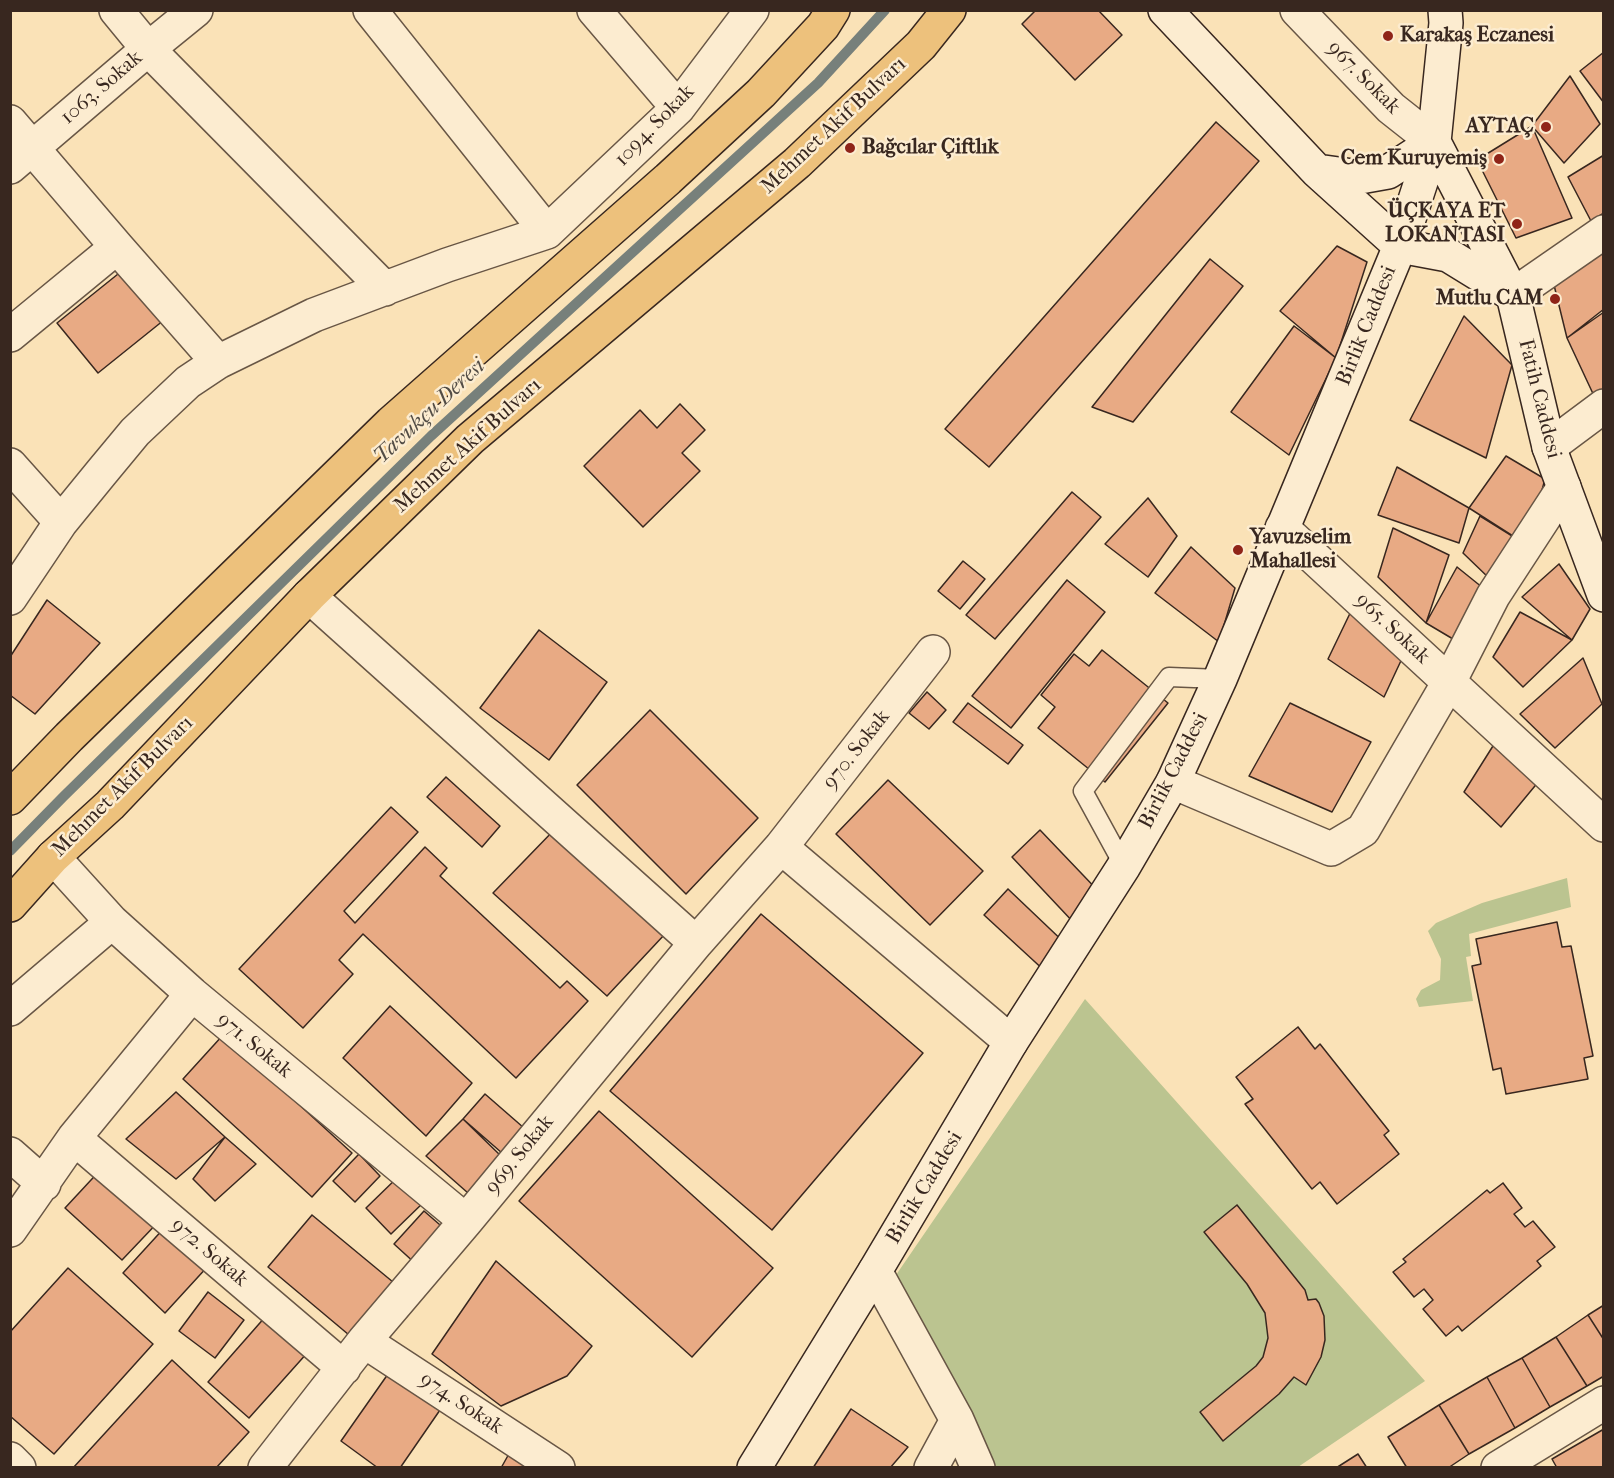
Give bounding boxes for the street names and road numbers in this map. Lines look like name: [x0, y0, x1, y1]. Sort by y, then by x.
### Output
street label: 967. Sokak: [1321, 36, 1405, 120]
street label: 1063. Sokak: [56, 46, 148, 130]
street label: Mehmet Akif Bulvarı: [756, 52, 912, 200]
street label: 1094. Sokak: [610, 80, 700, 172]
street label: Birlik Caddesi: [1332, 262, 1402, 390]
street label: Fatih Caddesi: [1512, 337, 1566, 461]
street label: Mehmet Akif Bulvarı: [389, 373, 547, 519]
street label: 965. Sokak: [1350, 588, 1434, 670]
street label: 970. Sokak: [818, 705, 896, 795]
street label: Birlik Caddesi: [1134, 709, 1214, 833]
street label: Mehmet Akif Bulvarı: [47, 711, 199, 863]
street label: 971. Sokak: [211, 1008, 297, 1084]
street label: 969. Sokak: [480, 1110, 560, 1200]
street label: Birlik Caddesi: [881, 1127, 969, 1249]
street label: 972. Sokak: [165, 1213, 253, 1293]
street label: 974. Sokak: [414, 1368, 508, 1440]

